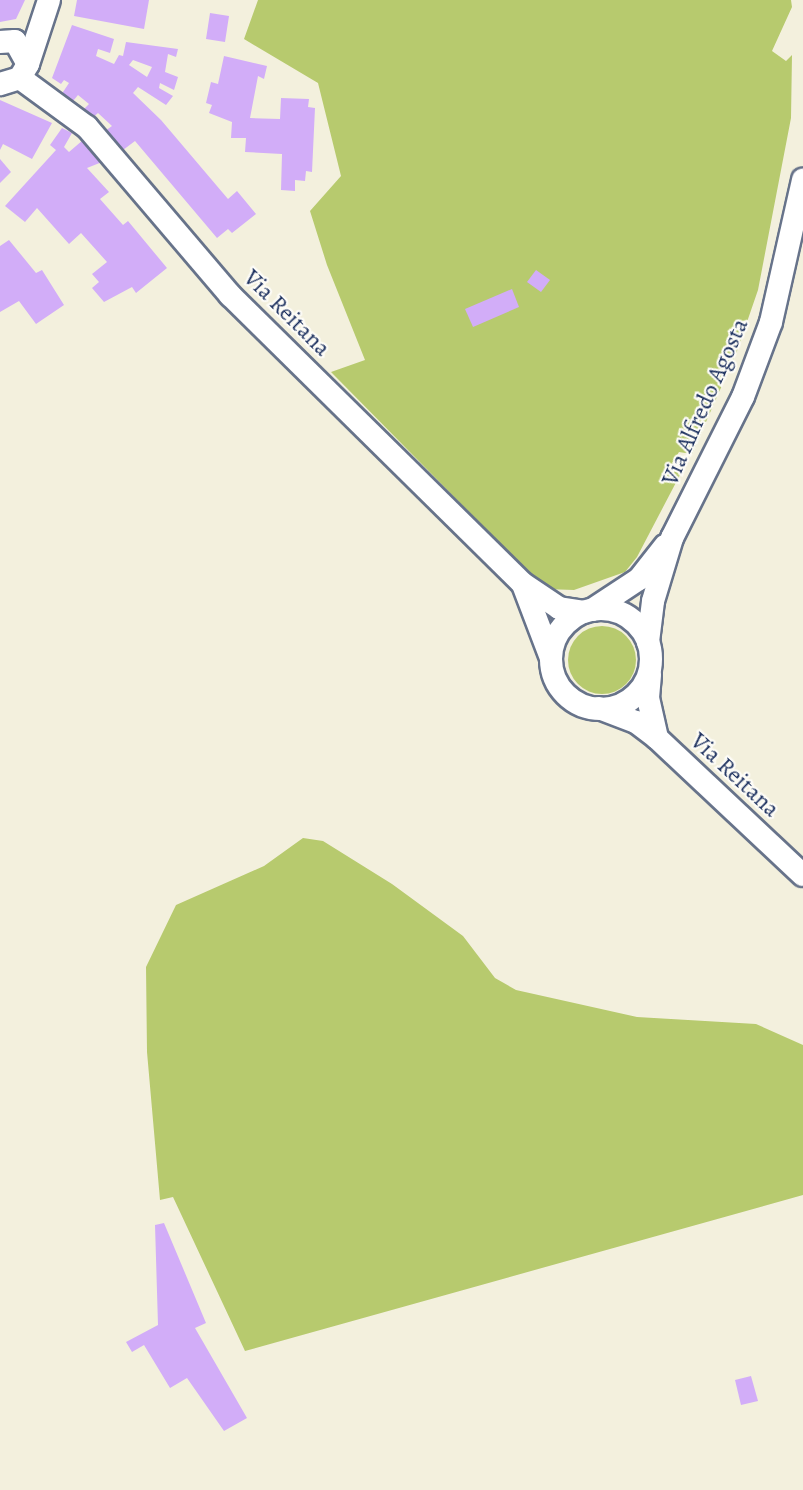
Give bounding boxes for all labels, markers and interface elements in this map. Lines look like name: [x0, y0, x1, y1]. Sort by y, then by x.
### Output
street label: Via Reitana: [237, 263, 337, 363]
street label: Via Alfredo Agosta: [655, 314, 755, 490]
street label: Via Reitana: [684, 727, 786, 823]

